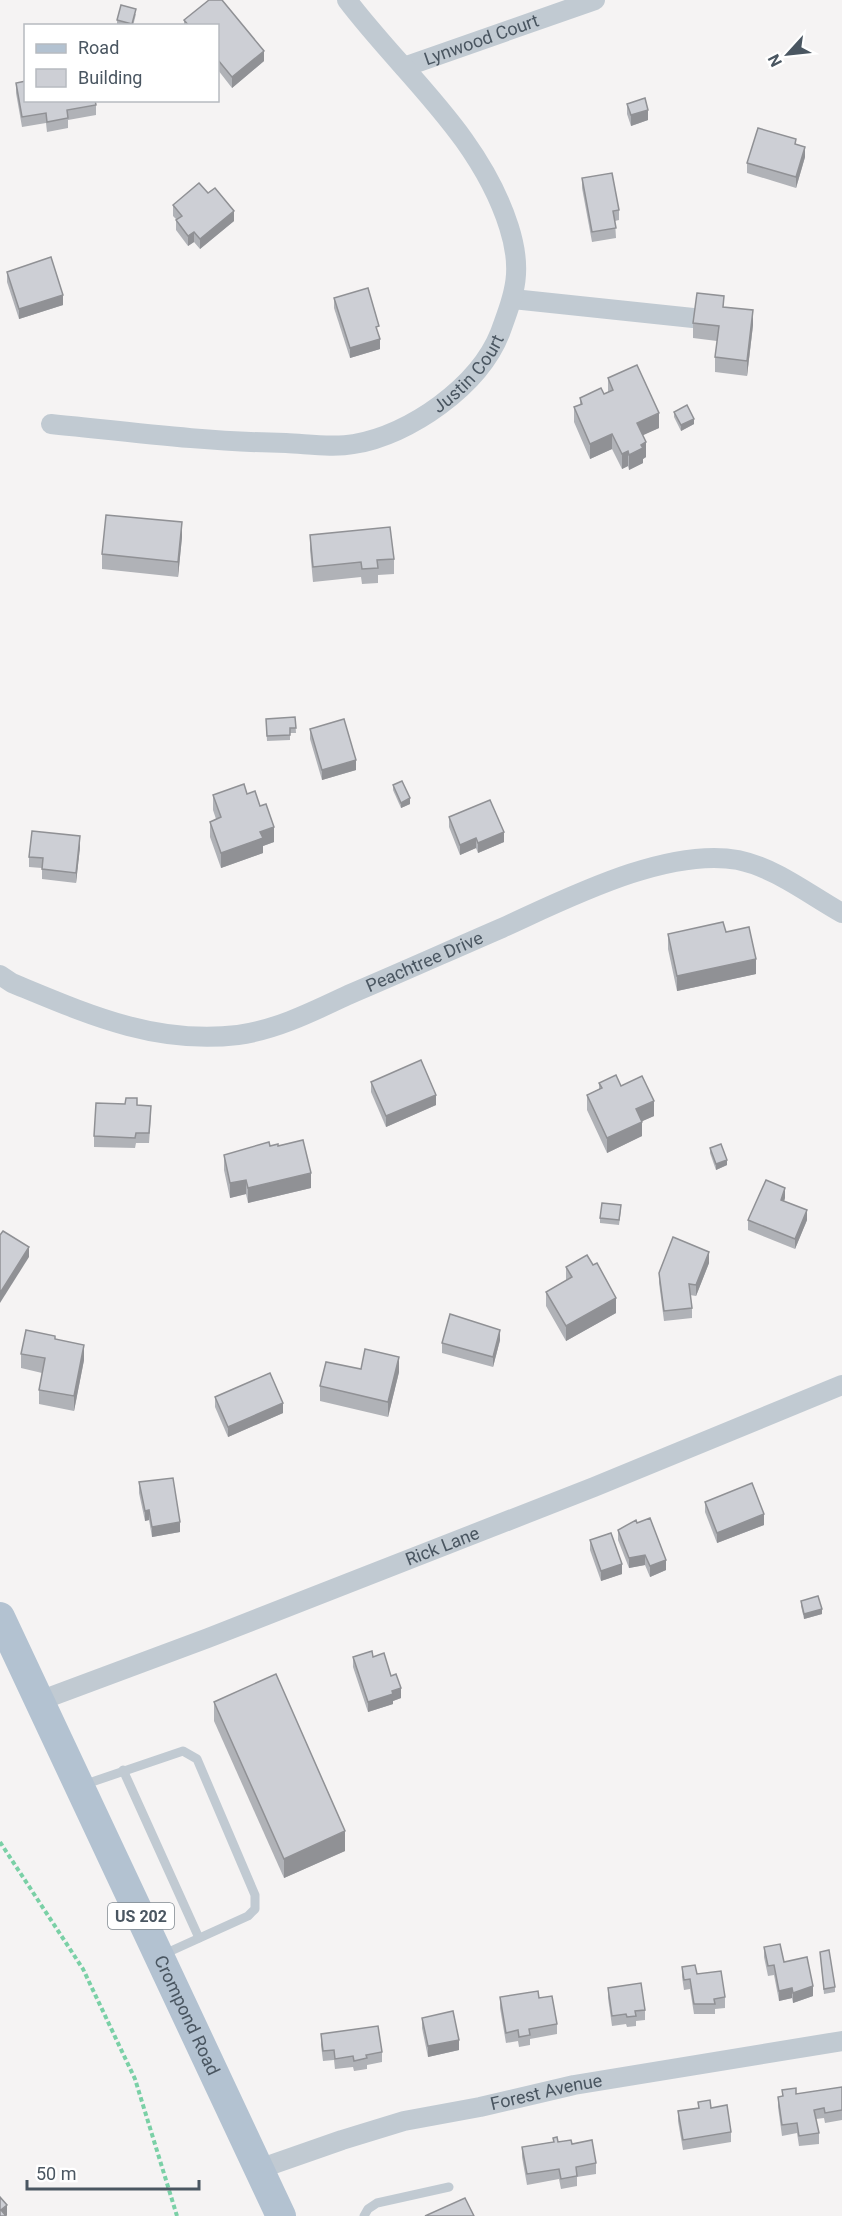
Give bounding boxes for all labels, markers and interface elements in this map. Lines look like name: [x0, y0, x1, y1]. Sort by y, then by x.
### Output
street label: Lynwood Court: [421, 10, 541, 69]
legend: [24, 24, 219, 102]
north arrow: [758, 24, 818, 84]
text: Road: [78, 37, 119, 58]
text: N: [764, 51, 786, 70]
text: Building: [78, 67, 142, 88]
street label: Justin Court: [428, 331, 508, 417]
street label: Peachtree Drive: [362, 927, 486, 996]
street label: Rick Lane: [402, 1522, 482, 1570]
road number: US 202: [108, 1903, 174, 1929]
street label: Crompond Road: [150, 1952, 224, 2078]
street label: Forest Avenue: [488, 2070, 604, 2114]
scale bar: [27, 2153, 200, 2191]
text: 50 m: [36, 2163, 76, 2184]

